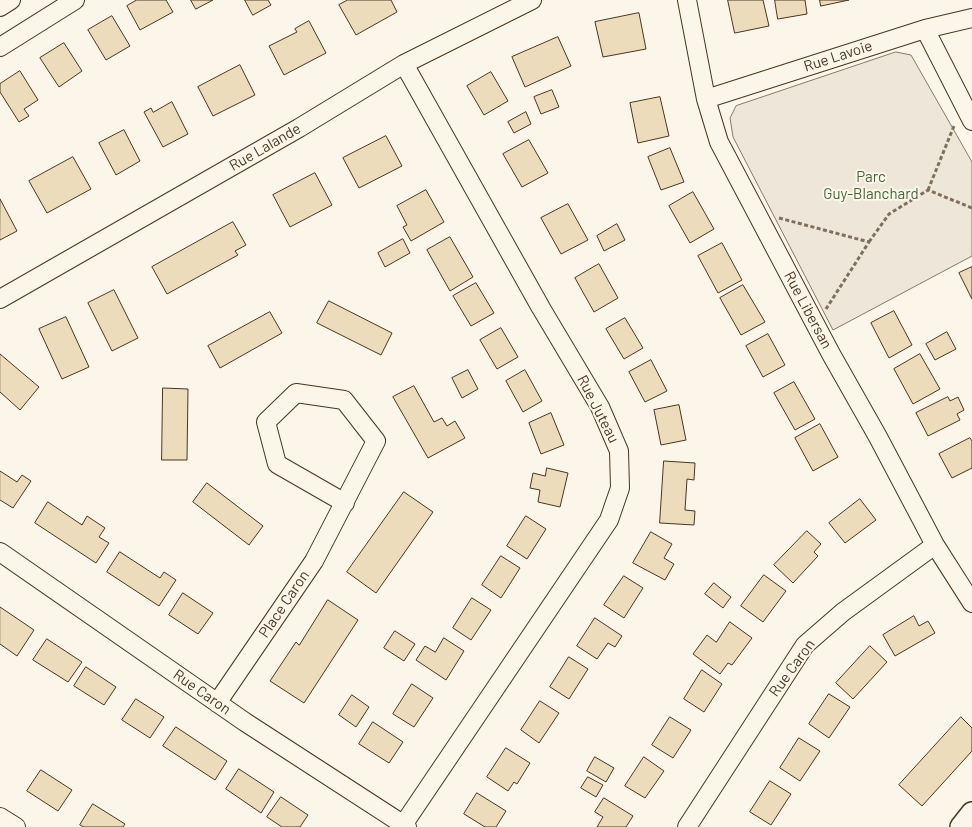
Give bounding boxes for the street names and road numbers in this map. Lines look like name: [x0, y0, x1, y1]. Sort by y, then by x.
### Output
street label: Rue Lavoie: [801, 36, 875, 76]
street label: Rue Lalande: [226, 119, 304, 175]
street label: Rue Libersan: [780, 268, 836, 352]
street label: Rue Juteau: [573, 372, 623, 446]
street label: Place Caron: [255, 567, 313, 641]
street label: Rue Caron: [765, 636, 819, 700]
street label: Rue Caron: [170, 666, 234, 718]

